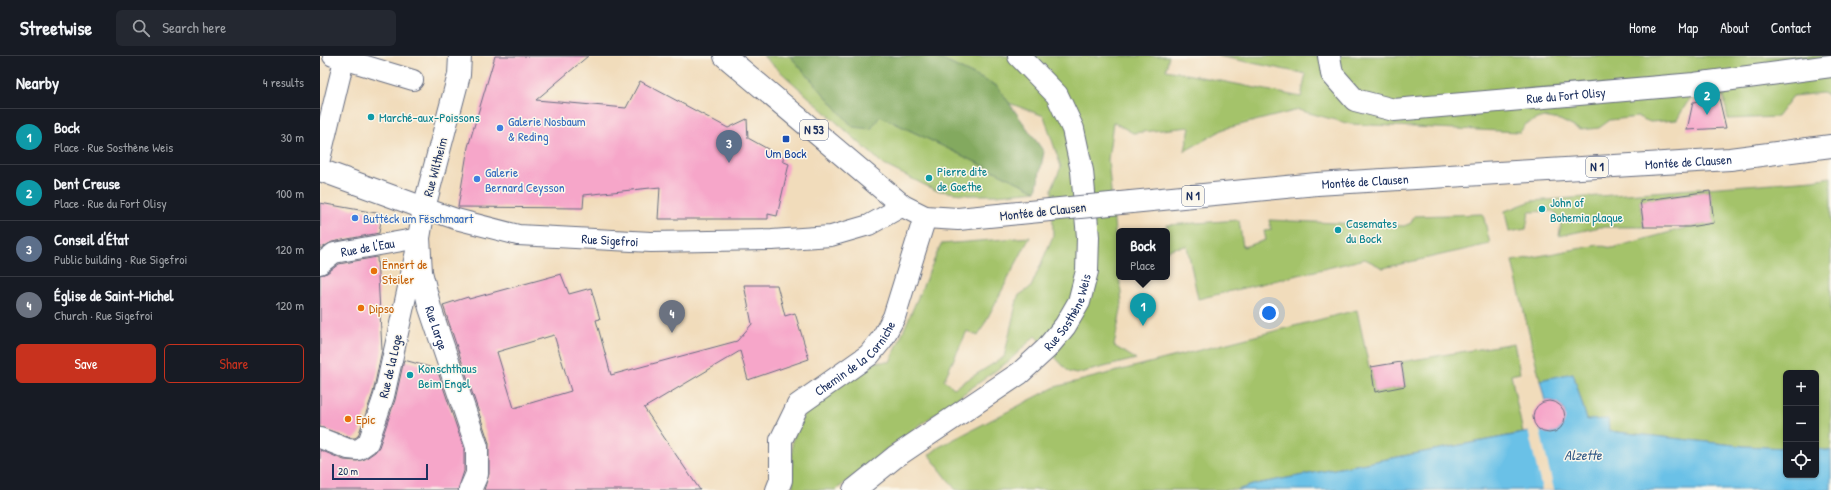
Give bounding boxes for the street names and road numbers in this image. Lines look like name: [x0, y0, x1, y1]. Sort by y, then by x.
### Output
street label: Rue du Fort Olisy: [1526, 83, 1607, 107]
road number: N 53: [800, 120, 828, 140]
street label: Rue Wiltheim: [418, 135, 452, 199]
street label: Montée de Clausen: [1644, 150, 1733, 173]
road number: N 1: [1586, 157, 1608, 177]
street label: Montée de Clausen: [1321, 169, 1409, 193]
road number: N 1: [1182, 186, 1204, 206]
street label: Montée de Clausen: [999, 197, 1087, 224]
street label: Rue Sigefroi: [581, 229, 639, 250]
street label: Rue de l'Eau: [339, 233, 396, 261]
street label: Rue Sosthène Weis: [1039, 272, 1095, 354]
street label: Rue Large: [421, 303, 452, 352]
street label: Chemin de la Corniche: [811, 318, 899, 400]
street label: Rue de la Loge: [374, 332, 406, 400]

